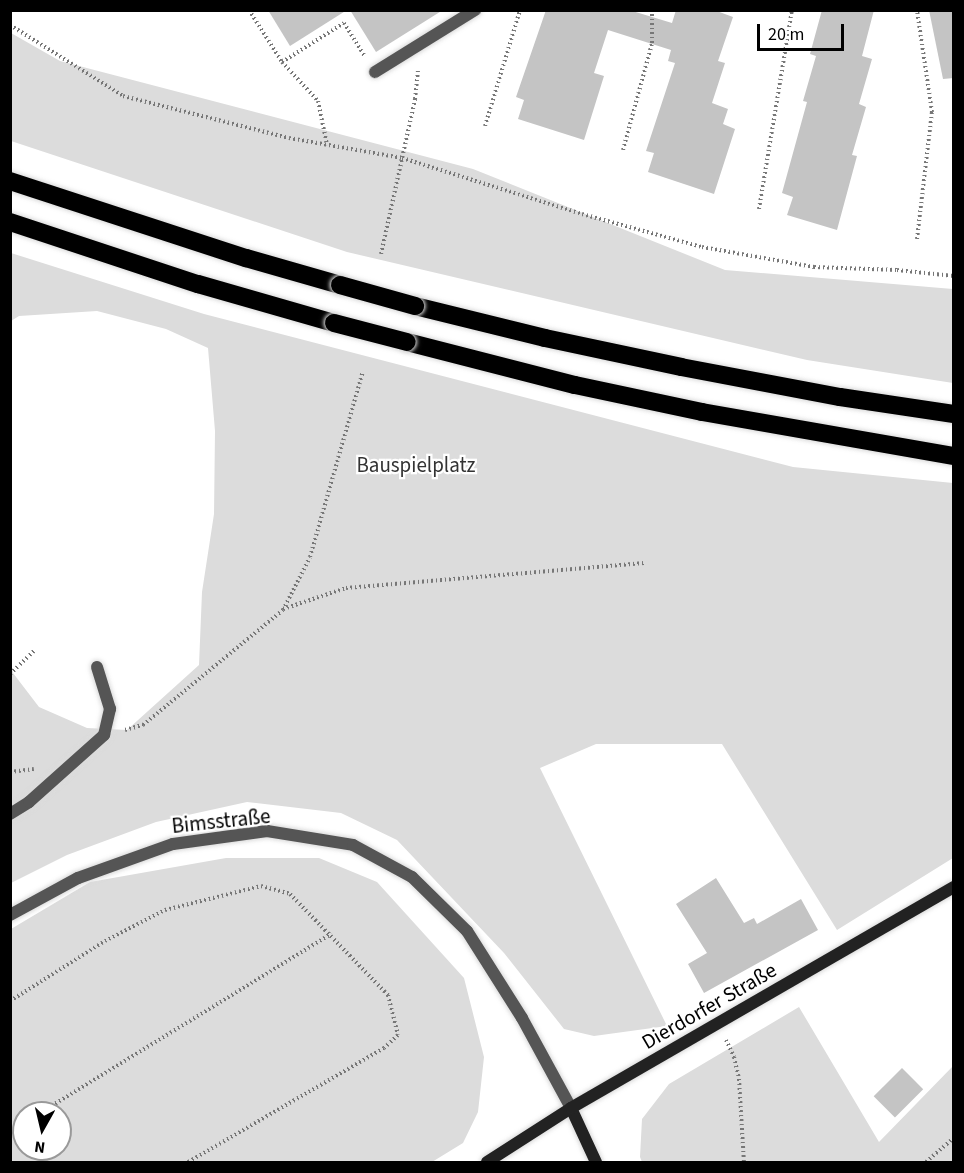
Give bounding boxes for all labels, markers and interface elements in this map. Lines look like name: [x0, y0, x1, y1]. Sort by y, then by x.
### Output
scale bar: [760, 12, 847, 50]
text: 20 m: [768, 22, 804, 47]
park label: Bauspielplatz: [356, 452, 476, 478]
street label: Bimsstraße: [170, 803, 272, 839]
street label: Dierdorfer Straße: [637, 957, 781, 1055]
north arrow: [12, 1101, 72, 1161]
text: N: [33, 1135, 47, 1158]

